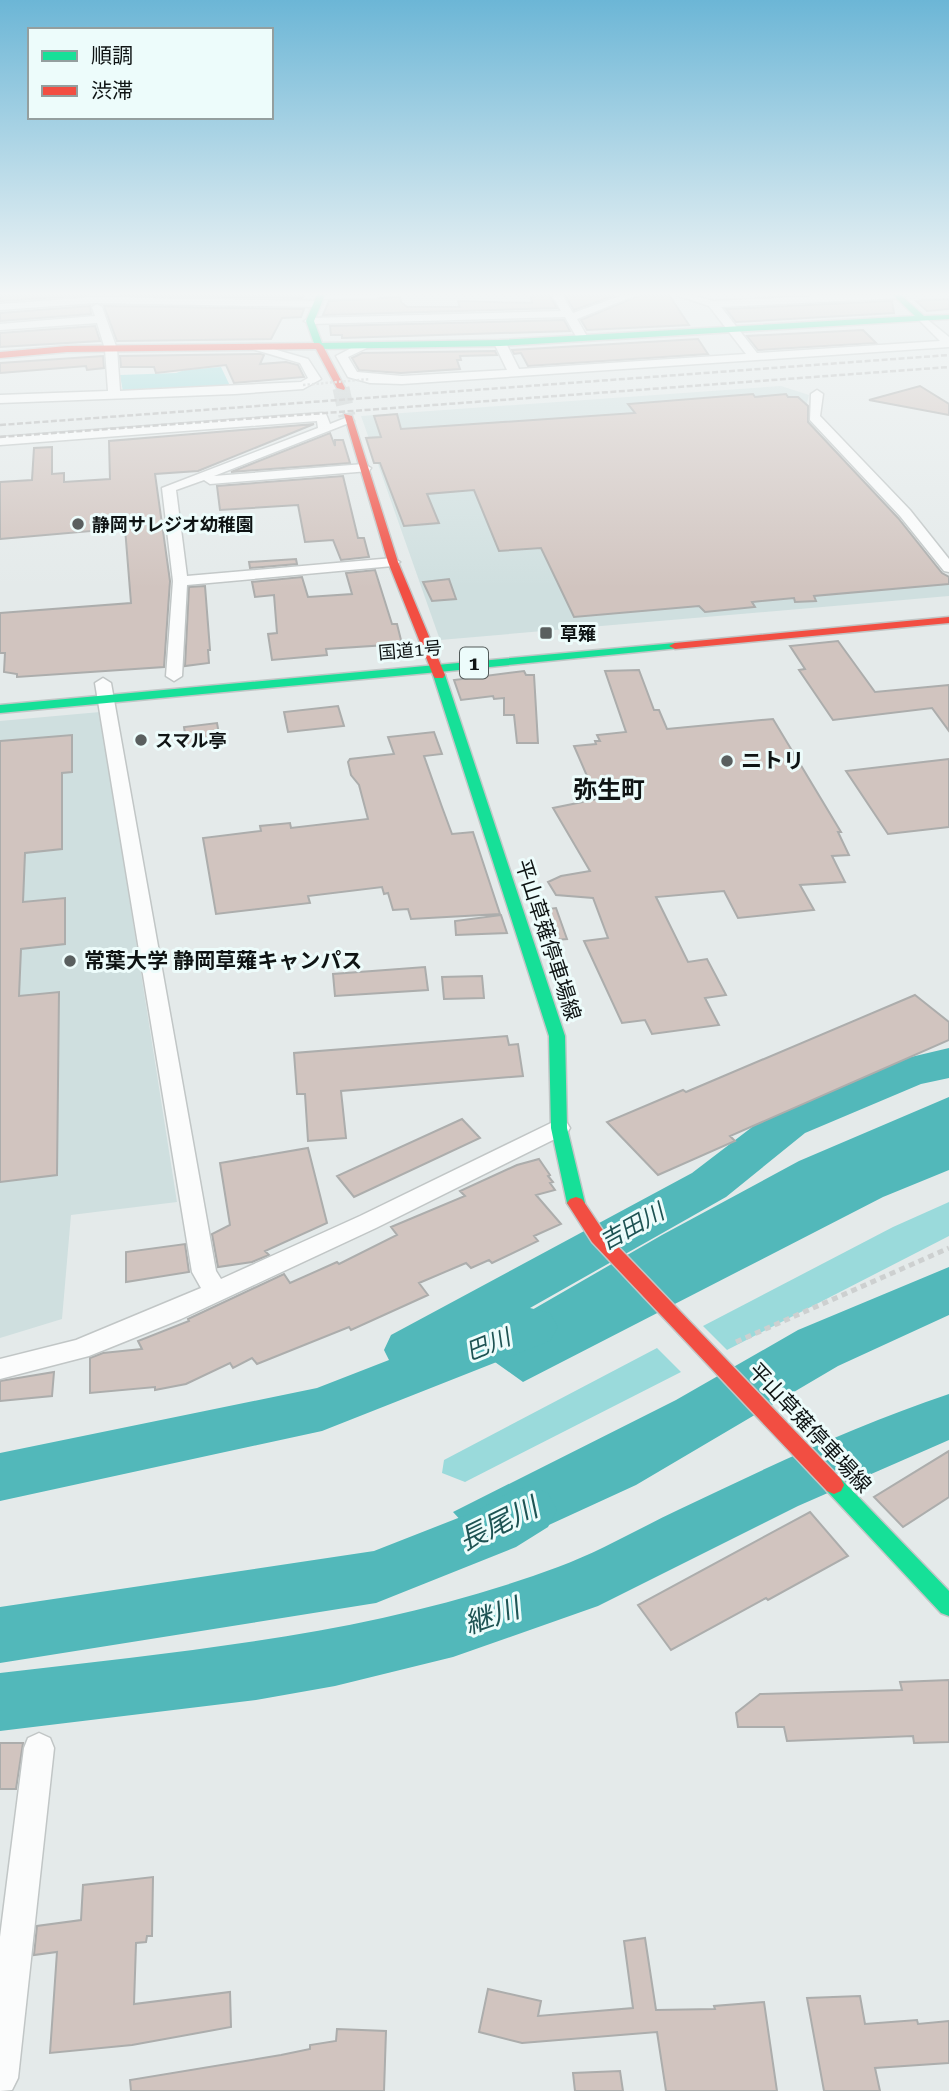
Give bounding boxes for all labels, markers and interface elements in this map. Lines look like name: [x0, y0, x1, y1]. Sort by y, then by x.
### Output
legend: [28, 28, 273, 119]
text: 順調: [91, 44, 133, 68]
text: 渋滞: [91, 79, 133, 103]
place label: 静岡サレジオ幼稚園: [92, 514, 254, 535]
marker: 静岡サレジオ幼稚園: [70, 516, 86, 532]
place label: 草薙: [560, 623, 596, 644]
marker: 草薙: [538, 625, 554, 641]
street label: 国道1号: [377, 637, 443, 663]
road number: 1: [460, 648, 488, 678]
place label: スマル亭: [155, 730, 226, 751]
marker: スマル亭: [133, 732, 149, 748]
place label: ニトリ: [741, 749, 804, 773]
marker: ニトリ: [719, 753, 735, 769]
district label: 弥生町: [573, 776, 645, 804]
street label: 平山草薙停車場線: [511, 856, 585, 1024]
place label: 常葉大学 静岡草薙キャンパス: [84, 949, 362, 973]
marker: 常葉大学 静岡草薙キャンパス: [62, 953, 78, 969]
water label: 吉田川: [595, 1197, 671, 1256]
water label: 巴川: [462, 1323, 517, 1366]
street label: 平山草薙停車場線: [744, 1358, 876, 1498]
water label: 長尾川: [453, 1489, 546, 1557]
water label: 継川: [460, 1590, 527, 1641]

